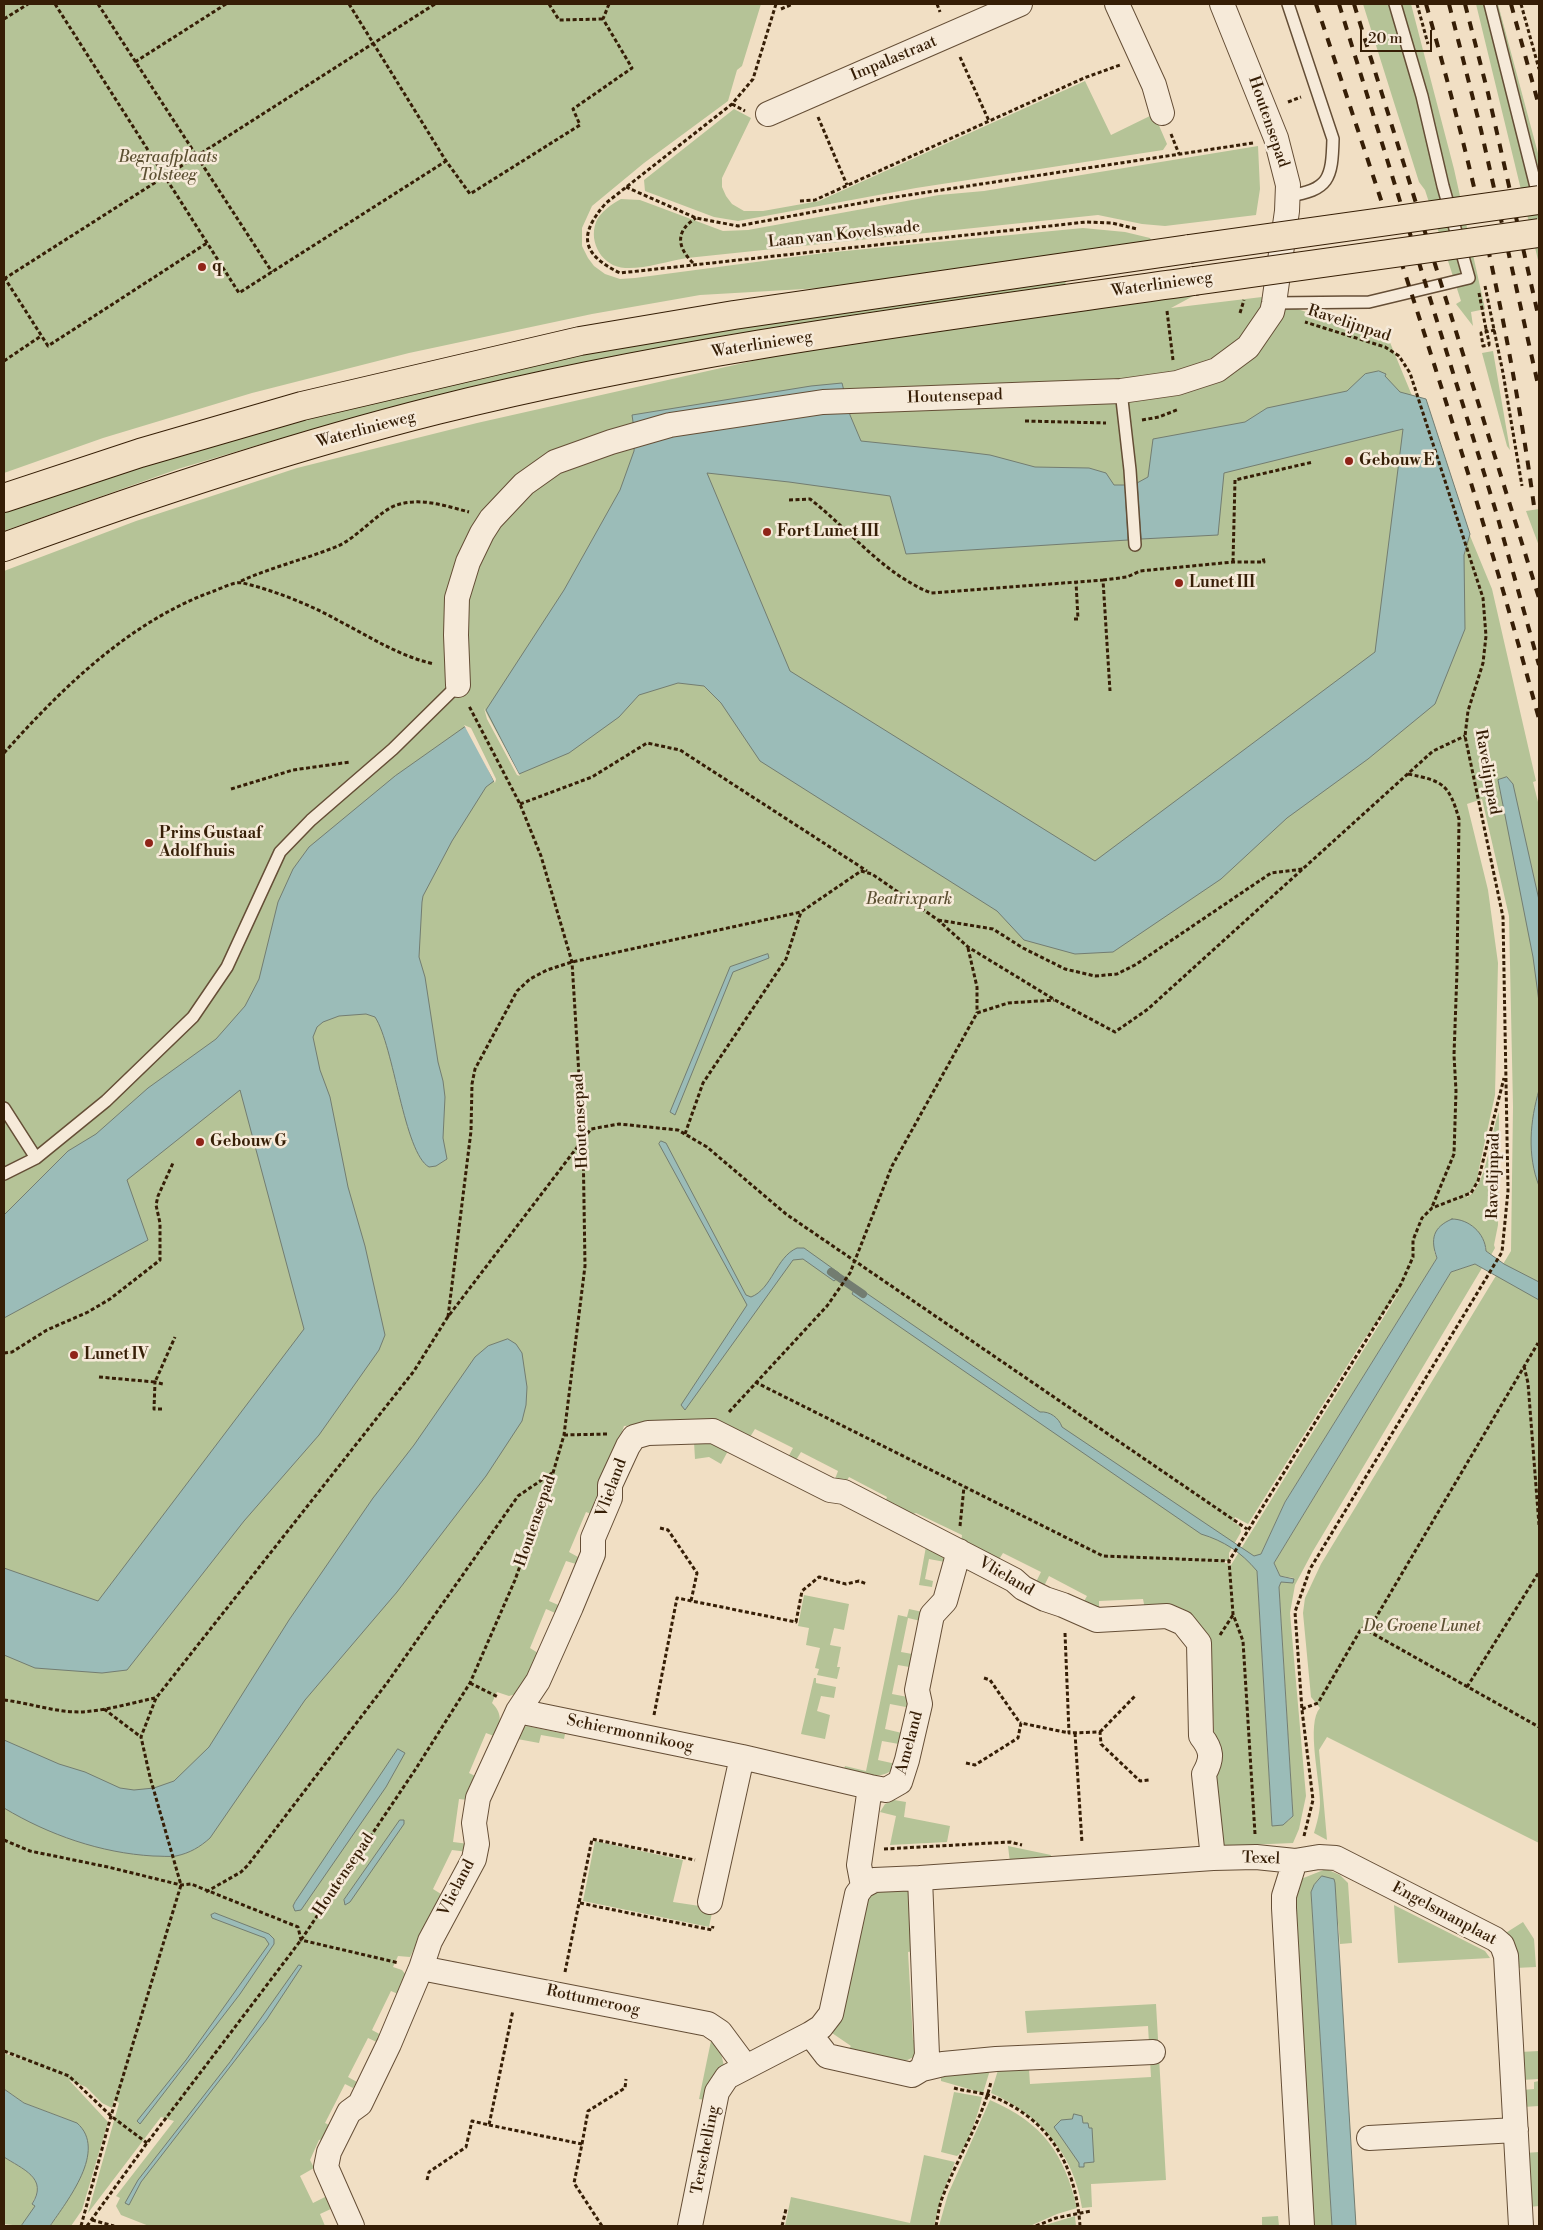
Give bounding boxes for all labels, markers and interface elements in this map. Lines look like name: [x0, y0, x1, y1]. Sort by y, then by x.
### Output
scale bar: [1363, 20, 1436, 52]
text: 20 m: [1368, 29, 1403, 48]
street label: Impalastraat: [848, 32, 940, 86]
street label: Houtensepad: [1243, 74, 1293, 170]
park label: Begraafplaats Tolsteeg: [118, 148, 218, 186]
street label: Laan van Kovelswade: [767, 217, 921, 253]
place label: q: [212, 257, 222, 277]
marker: q: [196, 261, 208, 273]
street label: Waterlinieweg: [1110, 268, 1214, 302]
street label: Ravelijnpad: [1305, 302, 1393, 346]
street label: Waterlinieweg: [710, 328, 814, 362]
street label: Houtensepad: [907, 386, 1003, 408]
street label: Waterlinieweg: [314, 408, 418, 452]
place label: Gebouw E: [1359, 451, 1434, 471]
marker: Gebouw E: [1343, 455, 1355, 467]
place label: Fort Lunet III: [777, 522, 879, 542]
marker: Fort Lunet III: [761, 526, 773, 538]
place label: Lunet III: [1189, 573, 1255, 593]
marker: Lunet III: [1173, 577, 1185, 589]
street label: Ravelijnpad: [1470, 728, 1504, 816]
place label: Prins Gustaaf Adolf huis: [159, 824, 262, 862]
marker: Prins Gustaaf Adolf huis: [143, 837, 155, 849]
park label: Beatrixpark: [866, 890, 952, 910]
street label: Houtensepad: [569, 1073, 593, 1169]
place label: Gebouw G: [210, 1132, 287, 1152]
street label: Ravelijnpad: [1484, 1133, 1504, 1219]
marker: Gebouw G: [194, 1136, 206, 1148]
place label: Lunet IV: [84, 1345, 148, 1365]
marker: Lunet IV: [68, 1349, 80, 1361]
street label: Vlieland: [593, 1456, 631, 1520]
street label: Houtensepad: [511, 1473, 561, 1569]
street label: Vlieland: [975, 1553, 1037, 1601]
park label: De Groene Lunet: [1363, 1617, 1481, 1637]
street label: Ameland: [892, 1709, 928, 1777]
street label: Schiermonnikoog: [565, 1711, 695, 1757]
street label: Houtensepad: [309, 1830, 379, 1920]
street label: Texel: [1241, 1849, 1281, 1869]
street label: Vlieland: [435, 1856, 479, 1920]
street label: Engelsmanplaat: [1388, 1878, 1500, 1950]
street label: Rottumeroog: [544, 1982, 642, 2020]
street label: Terschelling: [688, 2104, 724, 2196]

